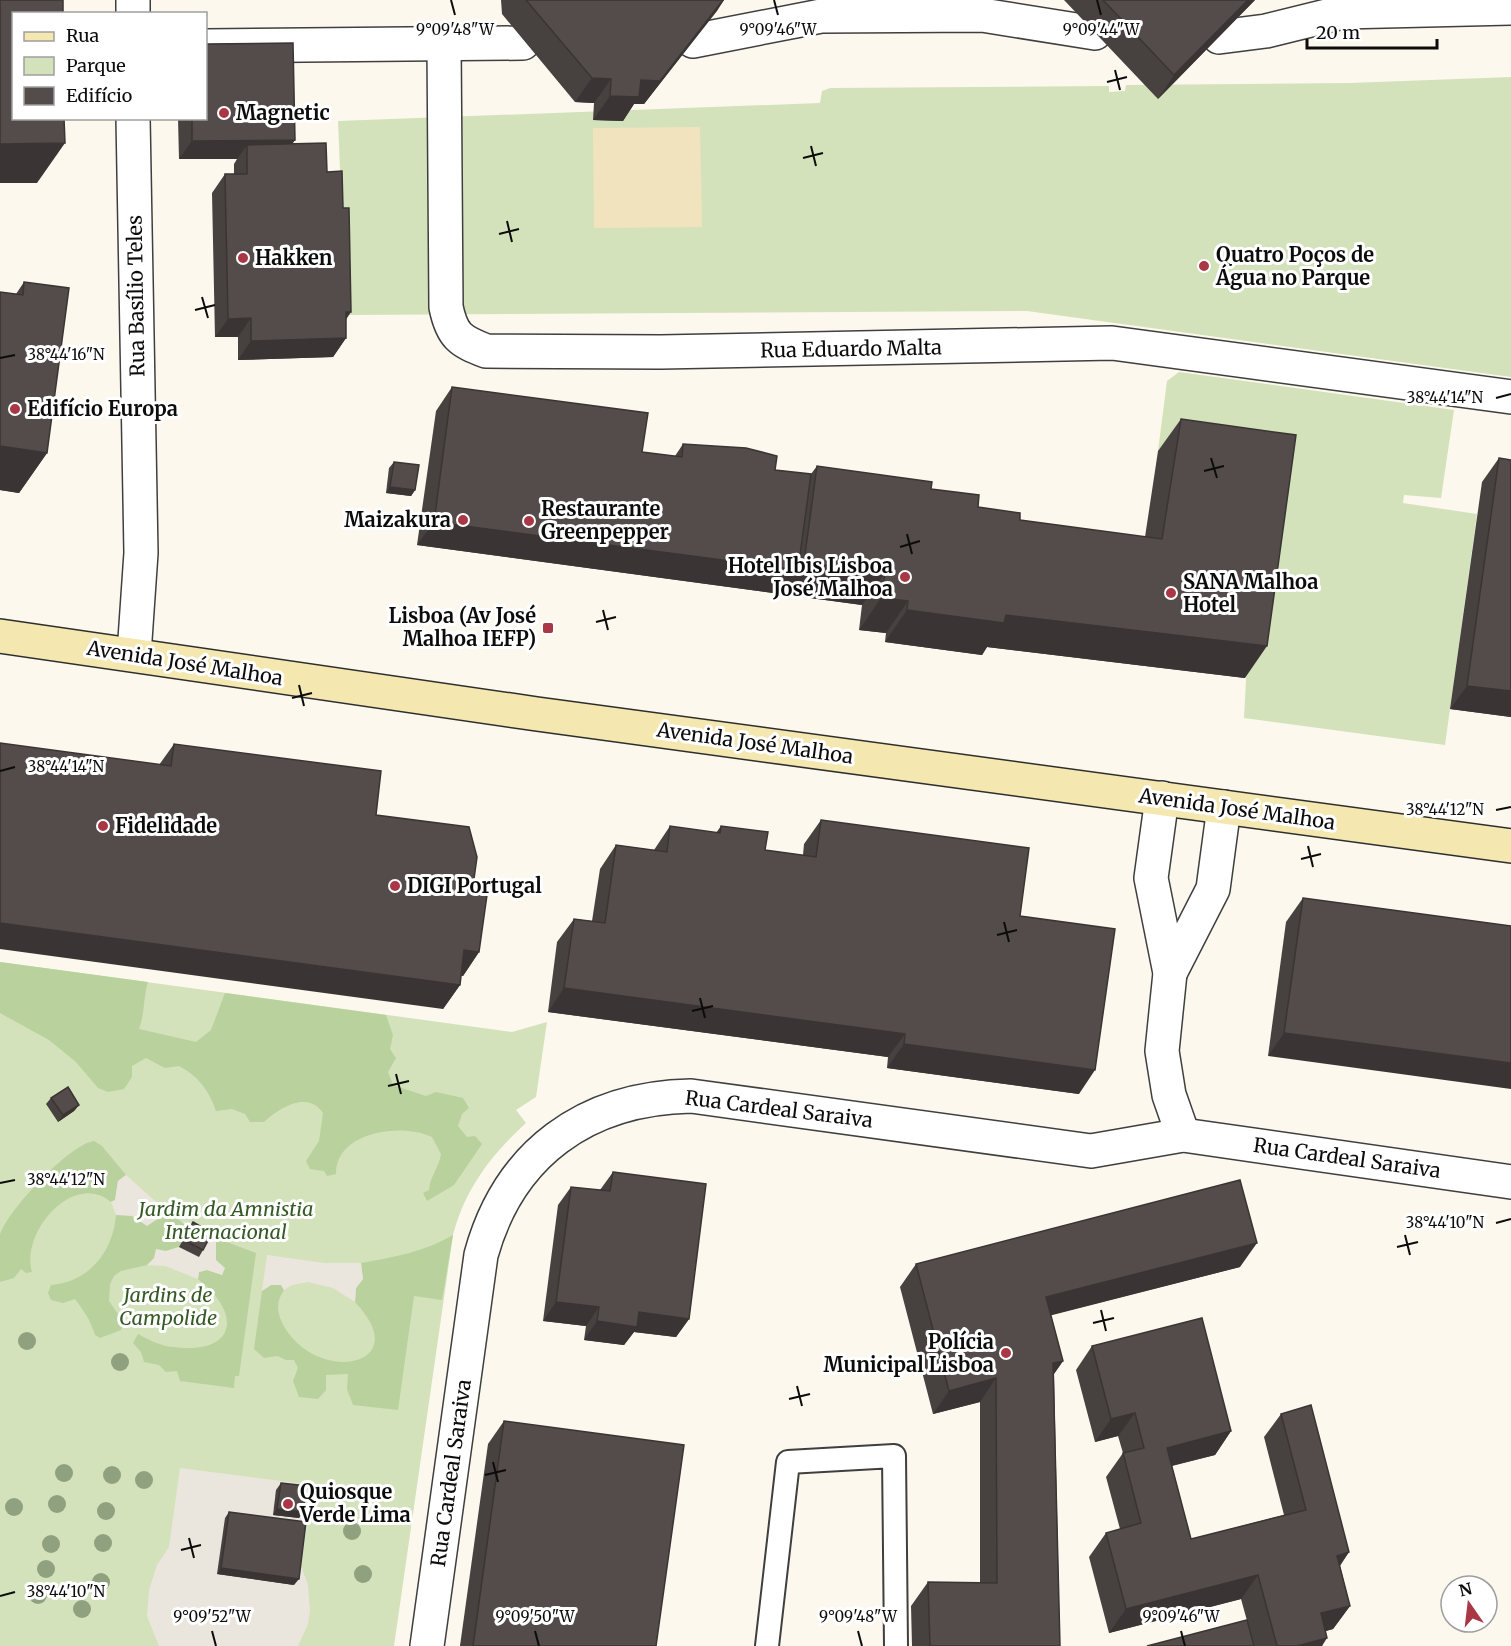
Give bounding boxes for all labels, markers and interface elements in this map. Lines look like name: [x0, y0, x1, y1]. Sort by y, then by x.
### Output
legend: [12, 12, 207, 120]
scale bar: [1307, 12, 1438, 50]
text: 9°09'48"W: [416, 20, 495, 39]
text: 9°09'46"W: [739, 20, 818, 39]
text: 9°09'44"W: [1063, 20, 1140, 39]
text: 20 m: [1316, 21, 1360, 44]
text: Rua: [66, 24, 100, 47]
text: Parque: [66, 54, 126, 77]
text: Edifício: [66, 84, 132, 107]
place label: Magnetic: [236, 100, 330, 125]
marker: Magnetic: [217, 106, 231, 120]
street label: Rua Basílio Teles: [122, 215, 149, 377]
place label: Quatro Poços de Água no Parque: [1215, 242, 1374, 290]
place label: Hakken: [255, 245, 333, 270]
marker: Hakken: [236, 251, 250, 265]
marker: Quatro Poços de Água no Parque: [1197, 259, 1211, 273]
street label: Rua Eduardo Malta: [760, 334, 942, 363]
text: 38°44'16"N: [27, 345, 105, 364]
text: 38°44'14"N: [1407, 388, 1484, 407]
place label: Edifício Europa: [27, 396, 178, 421]
marker: Edifício Europa: [8, 402, 22, 416]
place label: Restaurante Greenpepper: [541, 496, 669, 544]
place label: Maizakura: [344, 507, 451, 532]
marker: Maizakura: [456, 513, 470, 527]
marker: Restaurante Greenpepper: [522, 514, 536, 528]
place label: Hotel Ibis Lisboa José Malhoa: [728, 553, 893, 601]
place label: SANA Malhoa Hotel: [1183, 569, 1318, 617]
marker: Hotel Ibis Lisboa José Malhoa: [898, 570, 912, 584]
marker: SANA Malhoa Hotel: [1164, 586, 1178, 600]
place label: Lisboa (Av José Malhoa IEFP): [389, 603, 536, 651]
marker: Lisboa (Av José Malhoa IEFP): [541, 621, 555, 635]
street label: Avenida José Malhoa: [84, 635, 285, 690]
street label: Avenida José Malhoa: [654, 716, 855, 769]
text: 38°44'14"N: [28, 757, 105, 776]
street label: Avenida José Malhoa: [1136, 782, 1337, 835]
text: 38°44'12"N: [1406, 800, 1484, 819]
place label: Fidelidade: [115, 813, 217, 838]
marker: Fidelidade: [96, 819, 110, 833]
place label: DIGI Portugal: [407, 873, 542, 898]
marker: DIGI Portugal: [388, 879, 402, 893]
street label: Rua Cardeal Saraiva: [684, 1085, 875, 1132]
street label: Rua Cardeal Saraiva: [1252, 1132, 1443, 1183]
text: 38°44'12"N: [27, 1170, 105, 1189]
park label: Jardim da Amnistia Internacional: [137, 1196, 313, 1244]
text: 38°44'10"N: [1406, 1213, 1485, 1232]
park label: Jardins de Campolide: [119, 1282, 217, 1330]
place label: Polícia Municipal Lisboa: [824, 1329, 994, 1377]
marker: Polícia Municipal Lisboa: [999, 1346, 1013, 1360]
street label: Rua Cardeal Saraiva: [425, 1377, 476, 1568]
place label: Quiosque Verde Lima: [299, 1479, 411, 1527]
marker: Quiosque Verde Lima: [281, 1497, 295, 1511]
north arrow: [1439, 1574, 1499, 1634]
text: N: [1457, 1578, 1474, 1601]
text: 38°44'10"N: [27, 1582, 106, 1601]
text: 9°09'52"W: [173, 1607, 252, 1626]
text: 9°09'50"W: [495, 1607, 576, 1626]
text: 9°09'48"W: [819, 1607, 898, 1626]
text: 9°09'46"W: [1142, 1607, 1221, 1626]

